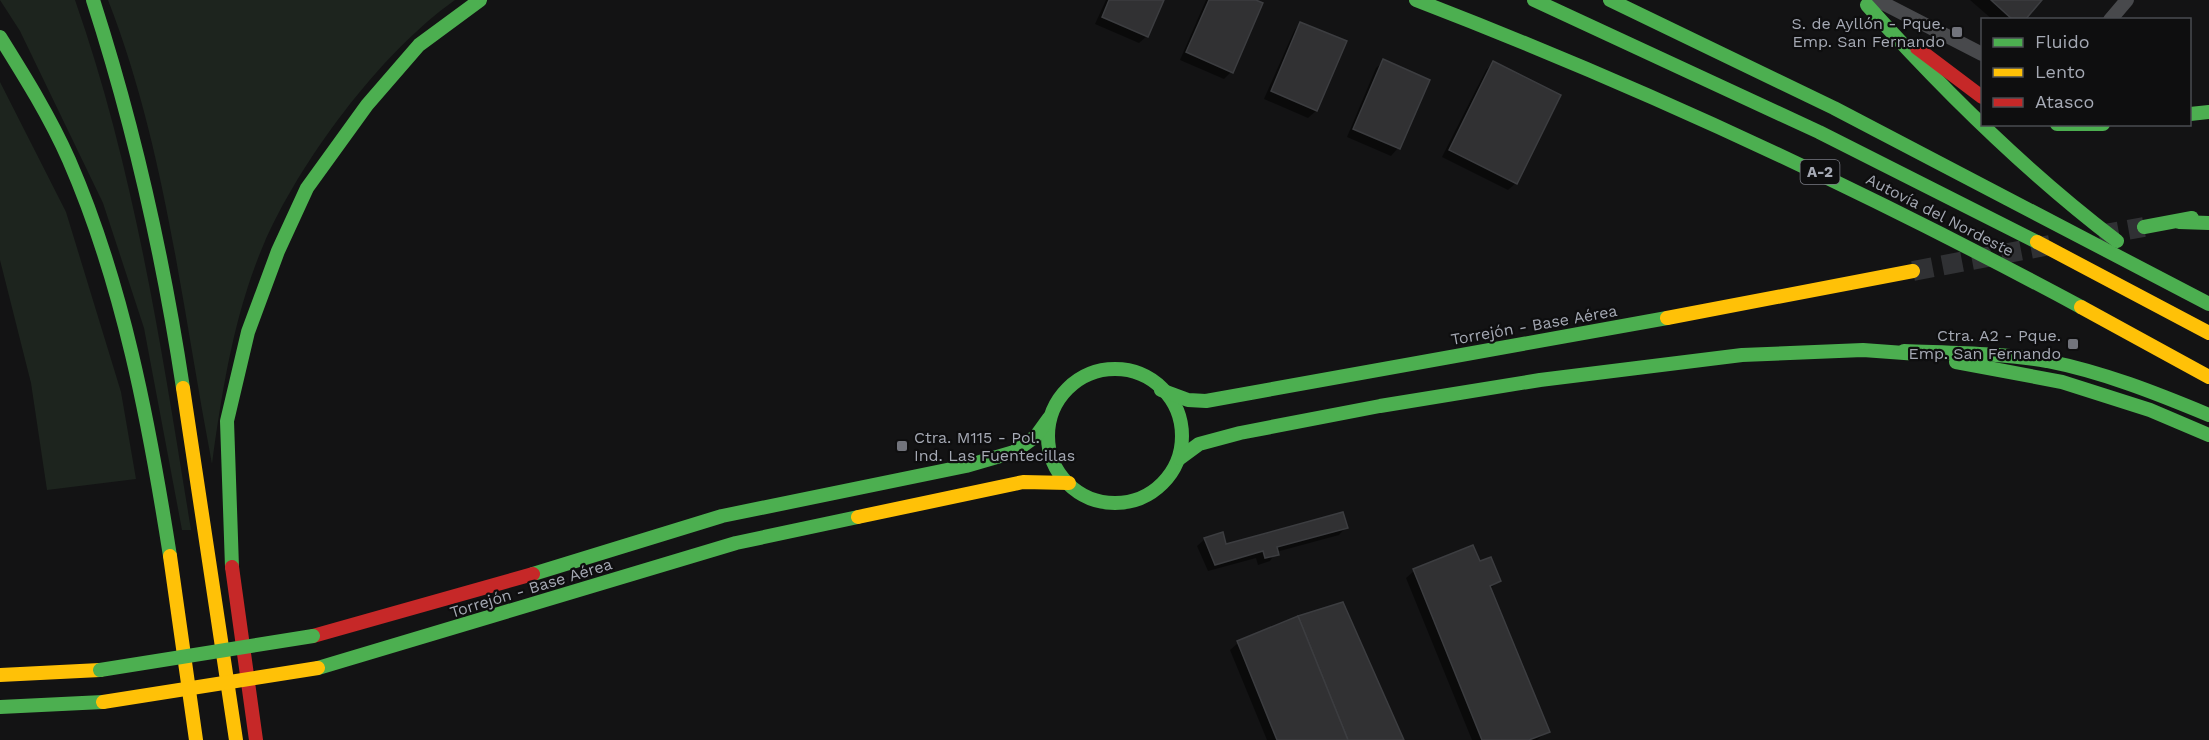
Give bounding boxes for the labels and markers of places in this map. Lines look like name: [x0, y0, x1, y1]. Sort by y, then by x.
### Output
place label: S. de Ayllón - Pque. Emp. San Fernando: [1792, 14, 1945, 51]
marker: S. de Ayllón - Pque. Emp. San Fernando: [1950, 25, 1964, 39]
place label: Ctra. A2 - Pque. Emp. San Fernando: [1908, 326, 2061, 363]
marker: Ctra. A2 - Pque. Emp. San Fernando: [2066, 337, 2080, 351]
place label: Ctra. M115 - Pol. Ind. Las Fuentecillas: [914, 428, 1075, 465]
marker: Ctra. M115 - Pol. Ind. Las Fuentecillas: [895, 439, 909, 453]

